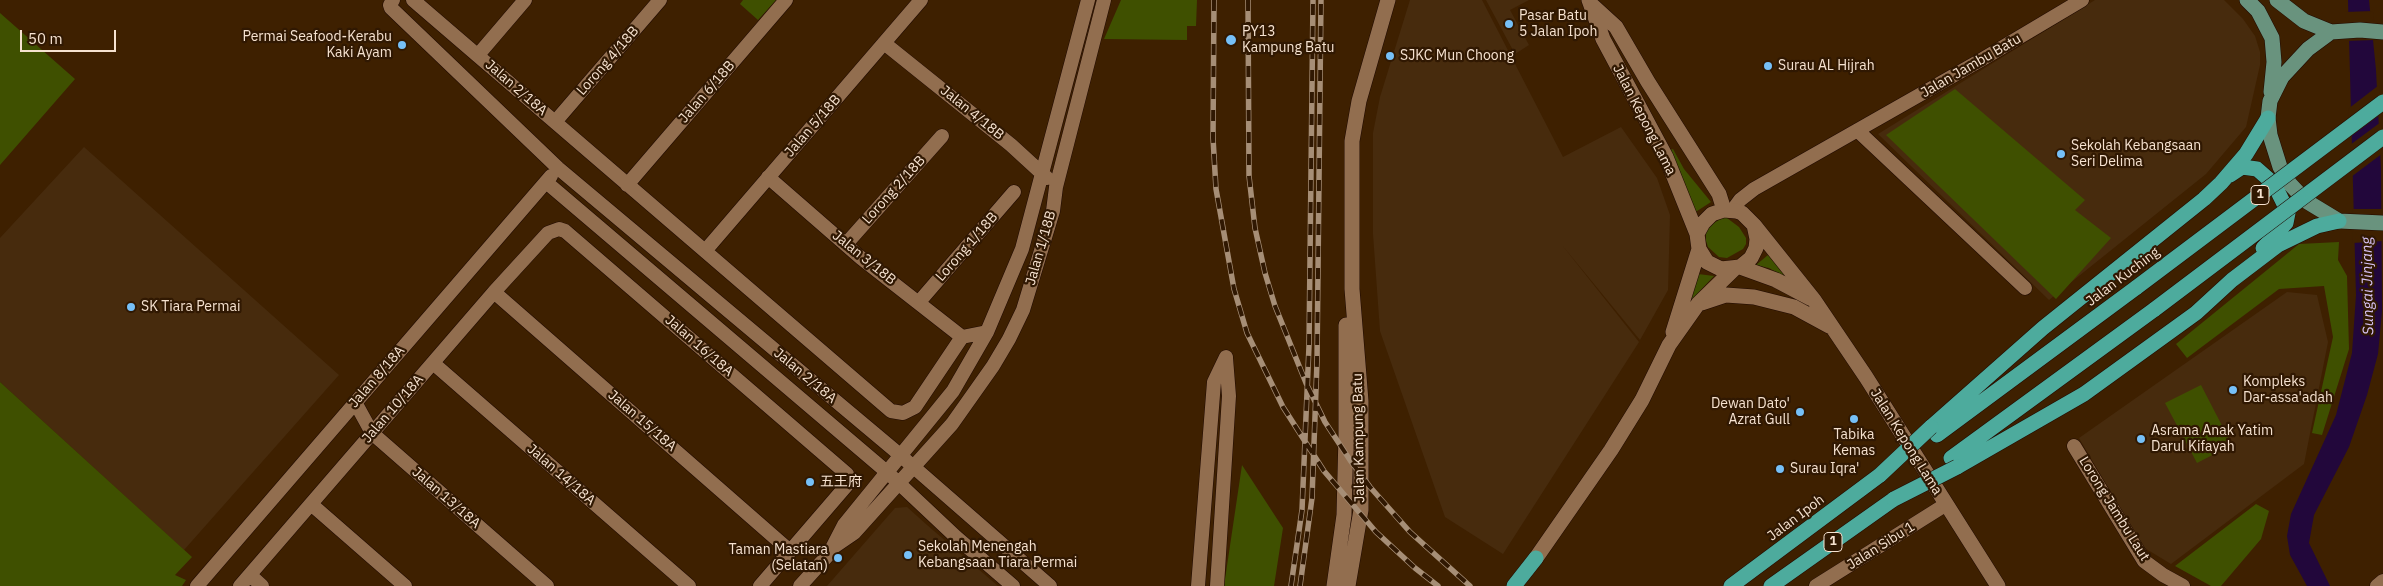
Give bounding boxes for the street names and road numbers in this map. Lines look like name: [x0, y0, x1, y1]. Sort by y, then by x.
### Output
street label: Lorong 4/18B: [573, 23, 643, 99]
street label: Jalan Jambu Batu: [1918, 31, 2024, 101]
street label: Jalan 2/18A: [482, 57, 550, 119]
street label: Jalan 6/18B: [675, 57, 739, 127]
street label: Jalan Kepong Lama: [1609, 62, 1679, 178]
street label: Jalan 4/18B: [937, 82, 1007, 144]
street label: Jalan 5/18B: [781, 91, 845, 161]
street label: Lorong 2/18B: [859, 152, 929, 228]
road number: 1: [2251, 186, 2269, 204]
street label: Lorong 1/18B: [932, 209, 1002, 285]
street label: Jalan 1/18B: [1022, 209, 1060, 287]
street label: Jalan 3/18B: [829, 227, 899, 289]
street label: Jalan Kuching: [2083, 244, 2163, 310]
street label: Jalan 16/18A: [661, 312, 737, 380]
street label: Jalan 8/18A: [346, 343, 408, 411]
street label: Jalan 2/18A: [770, 345, 840, 407]
street label: Jalan 10/18A: [359, 371, 427, 447]
street label: Jalan Kampung Batu: [1349, 373, 1369, 503]
street label: Jalan Kepong Lama: [1867, 386, 1945, 498]
street label: Jalan 15/18A: [604, 387, 680, 455]
street label: Jalan 14/18A: [523, 441, 599, 509]
street label: Lorong Jambu Laut: [2075, 454, 2153, 564]
street label: Jalan 13/18A: [408, 464, 484, 532]
street label: Jalan Ipoh: [1764, 491, 1828, 545]
street label: Jalan Sibu 1: [1844, 519, 1918, 573]
road number: 1: [1824, 532, 1842, 552]

